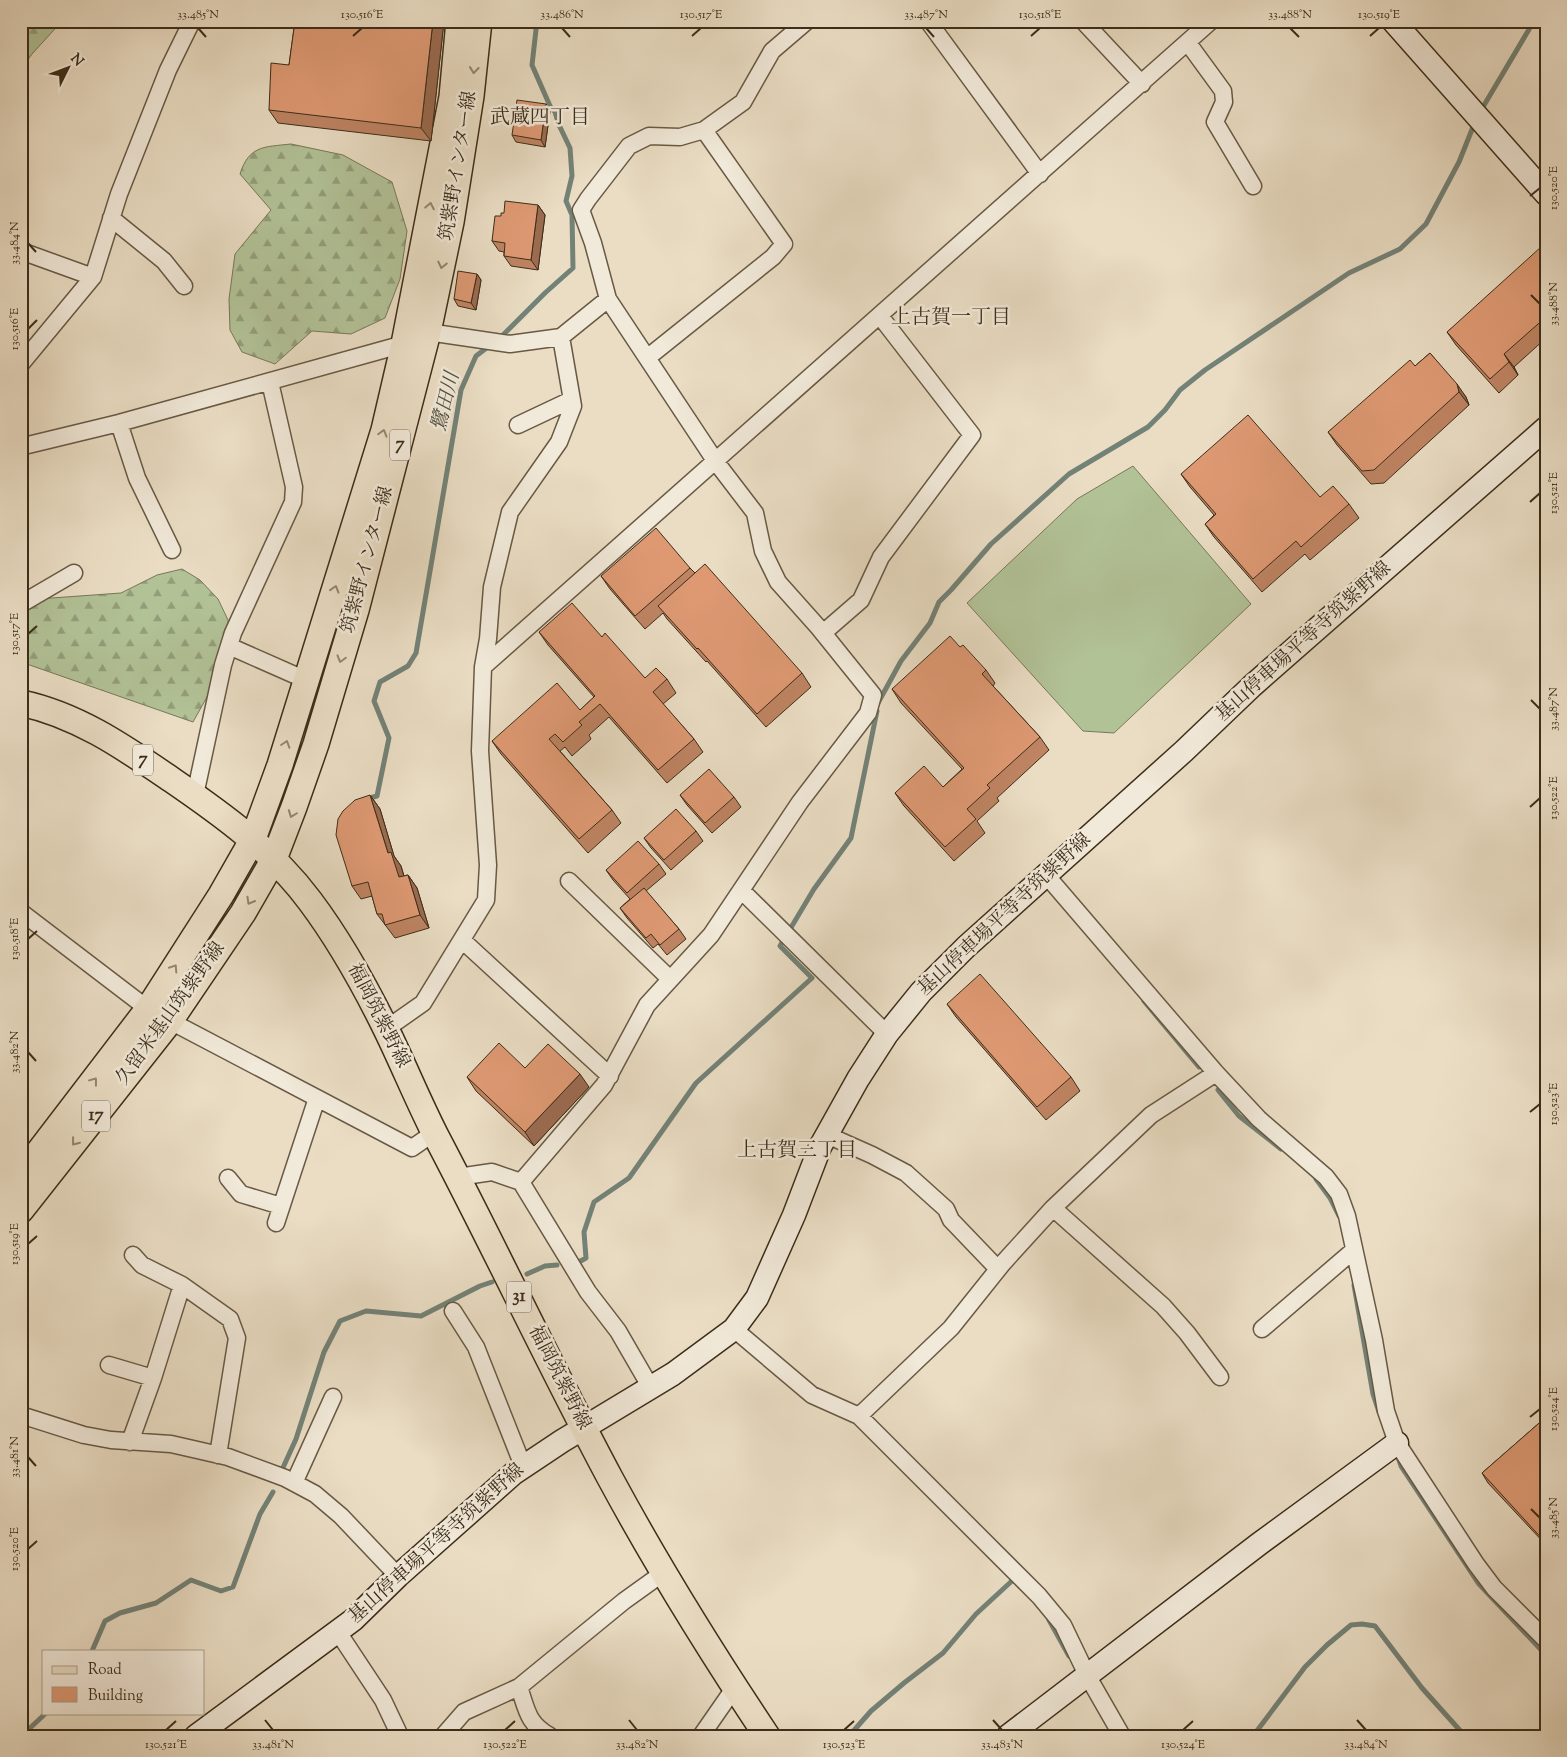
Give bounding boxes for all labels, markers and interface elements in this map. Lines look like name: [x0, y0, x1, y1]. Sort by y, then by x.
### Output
text: 33.485°N: [177, 6, 219, 24]
text: 130.516°E: [341, 6, 384, 24]
text: 33.486°N: [540, 6, 584, 24]
text: 130.517°E: [680, 6, 723, 24]
text: 33.487°N: [904, 6, 948, 24]
text: 130.518°E: [1019, 6, 1062, 24]
text: 33.488°N: [1268, 6, 1312, 24]
text: 130.519°E: [1358, 6, 1401, 24]
north arrow: [42, 42, 92, 92]
text: N: [65, 50, 87, 71]
one-way arrow: [469, 66, 480, 74]
street label: 筑紫野インター線: [434, 89, 484, 243]
district label: 武蔵四丁目: [490, 104, 590, 133]
text: 130.520°E: [1545, 165, 1563, 210]
one-way arrow: [424, 201, 435, 210]
text: 33.484°N: [6, 221, 24, 265]
one-way arrow: [438, 260, 448, 269]
text: 33.488°N: [1545, 282, 1563, 326]
district label: 上古賀一丁目: [891, 304, 1011, 333]
text: 130.516°E: [6, 307, 24, 350]
water label: 鷺田川: [426, 367, 469, 435]
one-way arrow: [377, 430, 387, 438]
road number: 7: [390, 430, 410, 460]
text: 130.521°E: [1545, 471, 1563, 514]
street label: 筑紫野インター線: [335, 483, 401, 637]
street label: 基山停車場平等寺筑紫野線: [1210, 556, 1398, 728]
one-way arrow: [330, 585, 340, 593]
text: 130.517°E: [6, 612, 24, 655]
one-way arrow: [336, 655, 346, 663]
text: 33.487°N: [1545, 687, 1563, 731]
one-way arrow: [281, 740, 291, 748]
road number: 7: [133, 744, 153, 776]
text: 130.522°E: [1545, 776, 1563, 820]
one-way arrow: [287, 809, 298, 818]
street label: 基山停車場平等寺筑紫野線: [912, 827, 1098, 1003]
one-way arrow: [246, 895, 256, 904]
text: 130.518°E: [6, 917, 24, 960]
street label: 久留米基山筑紫野線: [110, 937, 232, 1091]
street label: 福岡筑紫野線: [340, 959, 416, 1073]
one-way arrow: [168, 964, 178, 973]
text: 33.482°N: [6, 1030, 24, 1073]
one-way arrow: [88, 1078, 96, 1087]
text: 130.523°E: [1545, 1082, 1563, 1125]
road number: 17: [82, 1100, 110, 1132]
one-way arrow: [72, 1136, 81, 1146]
district label: 上古賀三丁目: [737, 1137, 857, 1166]
text: 130.519°E: [6, 1222, 24, 1265]
road number: 31: [506, 1281, 532, 1312]
street label: 福岡筑紫野線: [521, 1321, 597, 1435]
text: 130.524°E: [1545, 1386, 1563, 1431]
text: 33.481°N: [6, 1436, 24, 1478]
street label: 基山停車場平等寺筑紫野線: [343, 1458, 531, 1630]
text: 33.485°N: [1545, 1497, 1563, 1539]
text: 130.520°E: [6, 1526, 24, 1571]
legend: [42, 1650, 205, 1714]
text: Road: [88, 1660, 122, 1681]
text: Building: [88, 1686, 143, 1707]
text: 130.521°E: [145, 1736, 188, 1754]
text: 33.481°N: [252, 1736, 294, 1754]
text: 130.522°E: [483, 1736, 527, 1754]
text: 33.482°N: [616, 1736, 659, 1754]
text: 130.523°E: [823, 1736, 866, 1754]
text: 33.483°N: [981, 1736, 1024, 1754]
text: 130.524°E: [1161, 1736, 1206, 1754]
text: 33.484°N: [1344, 1736, 1388, 1754]

